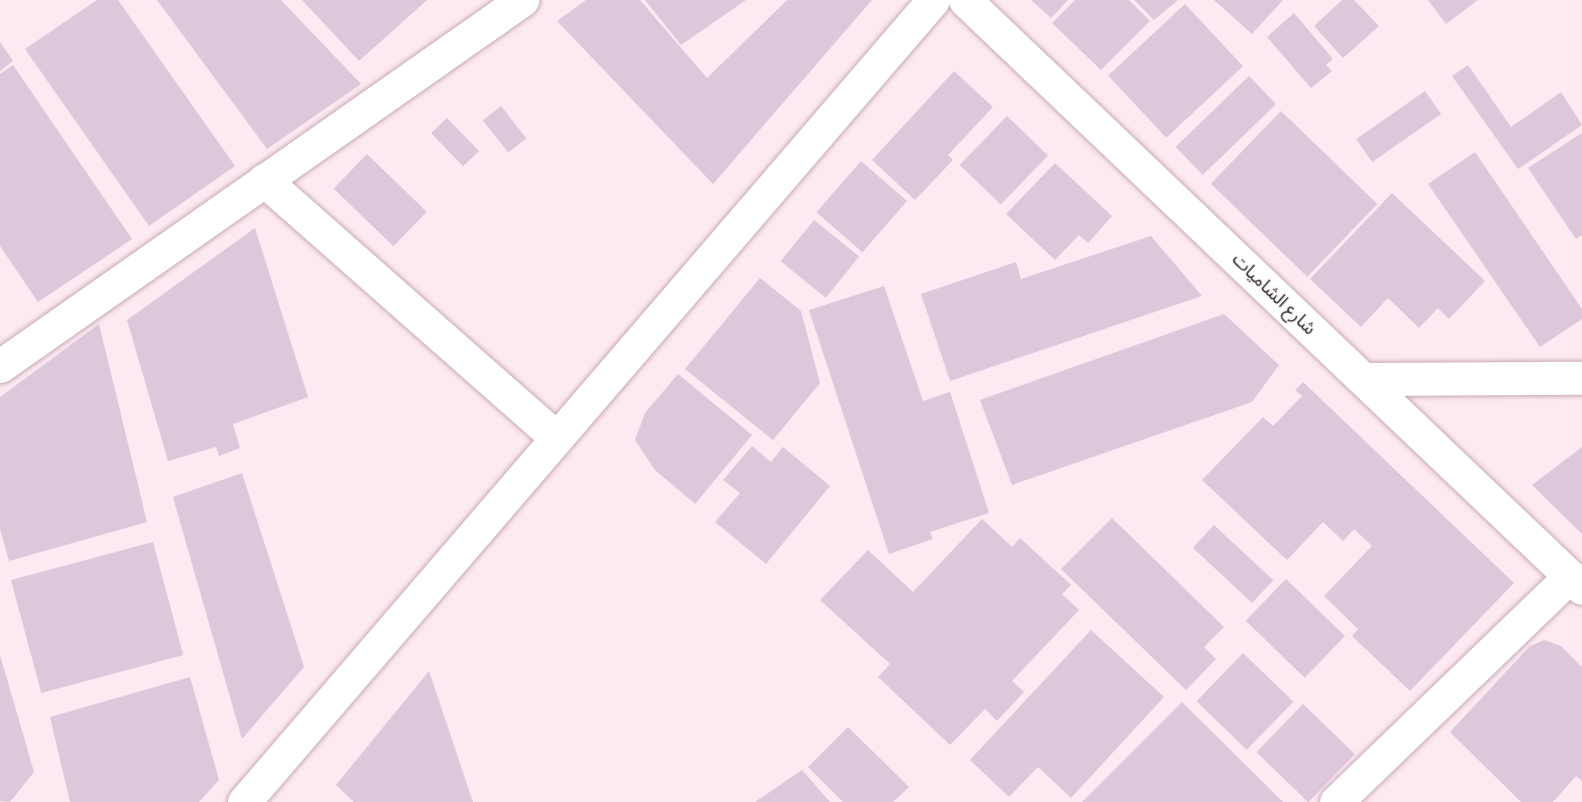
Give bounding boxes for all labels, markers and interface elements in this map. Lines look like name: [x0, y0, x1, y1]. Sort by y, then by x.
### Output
street label: شارع الشاميات: [1228, 249, 1320, 339]

